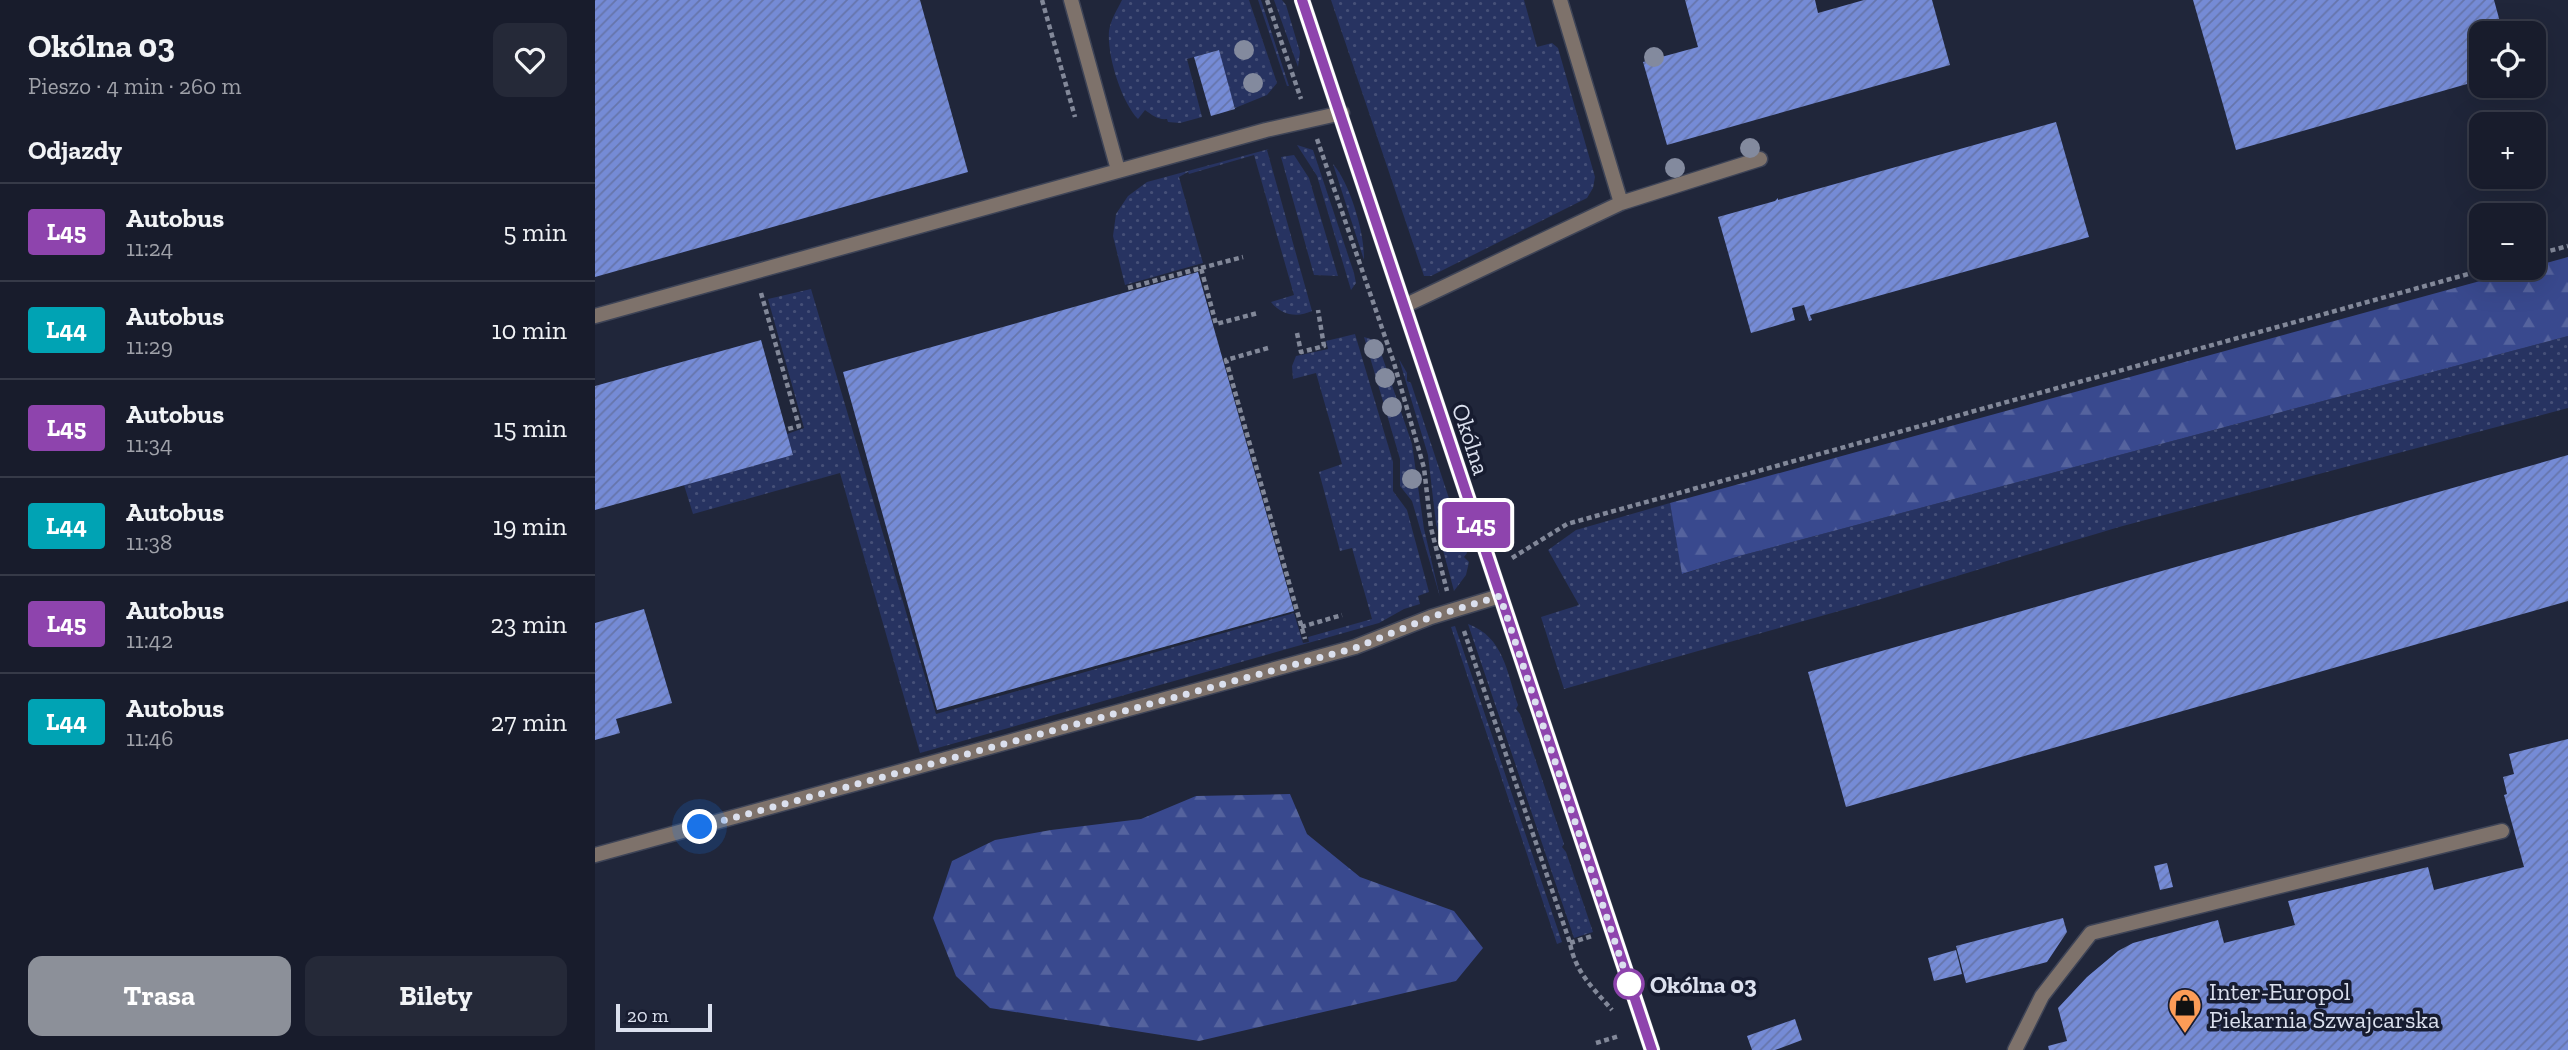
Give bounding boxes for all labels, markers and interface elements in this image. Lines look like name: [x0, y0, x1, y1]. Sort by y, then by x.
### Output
map controls: [2469, 21, 2546, 280]
button: locate: [2469, 21, 2546, 98]
button: heart: [493, 23, 567, 97]
text: Okólna 03: [28, 26, 175, 65]
text: Pieszo · 4 min · 260 m: [28, 72, 241, 100]
button: +: [2469, 112, 2546, 189]
text: Odjazdy: [28, 134, 122, 166]
text: Autobus: [126, 202, 224, 234]
button: −: [2469, 203, 2546, 280]
text: 5 min: [503, 216, 567, 248]
text: L45: [47, 217, 86, 246]
text: 11:24: [126, 234, 173, 262]
text: Autobus: [126, 300, 224, 332]
text: 10 min: [491, 314, 567, 346]
text: L44: [46, 315, 87, 344]
text: 11:29: [126, 332, 173, 360]
text: Autobus: [126, 398, 224, 430]
street label: Okólna: [1446, 400, 1496, 479]
text: 15 min: [493, 412, 567, 444]
text: L45: [47, 413, 86, 442]
text: 11:34: [126, 430, 173, 458]
text: Autobus: [126, 496, 224, 528]
line badge: L45: [1436, 502, 1516, 548]
text: 19 min: [493, 510, 567, 542]
text: L45: [1456, 510, 1496, 539]
text: L44: [46, 511, 87, 540]
text: 11:38: [126, 528, 172, 556]
text: Autobus: [126, 594, 224, 626]
text: 23 min: [490, 608, 567, 640]
text: L45: [47, 609, 86, 638]
text: 11:42: [126, 626, 173, 654]
text: Autobus: [126, 692, 224, 724]
text: 27 min: [491, 706, 567, 738]
text: L44: [46, 707, 87, 736]
text: 11:46: [126, 724, 173, 752]
your location: [682, 809, 717, 844]
button: Trasa: [28, 956, 291, 1036]
button: Bilety: [305, 956, 567, 1036]
marker: Okólna 03: [1614, 969, 1644, 999]
place label: Okólna 03: [1650, 970, 1757, 999]
place label: Inter-Europol Piekarnia Szwajcarska: [2209, 977, 2440, 1034]
shop icon: Inter-Europol Piekarnia Szwajcarska: [2166, 986, 2204, 1035]
scale bar: [616, 1001, 712, 1033]
text: 20 m: [627, 1004, 668, 1027]

